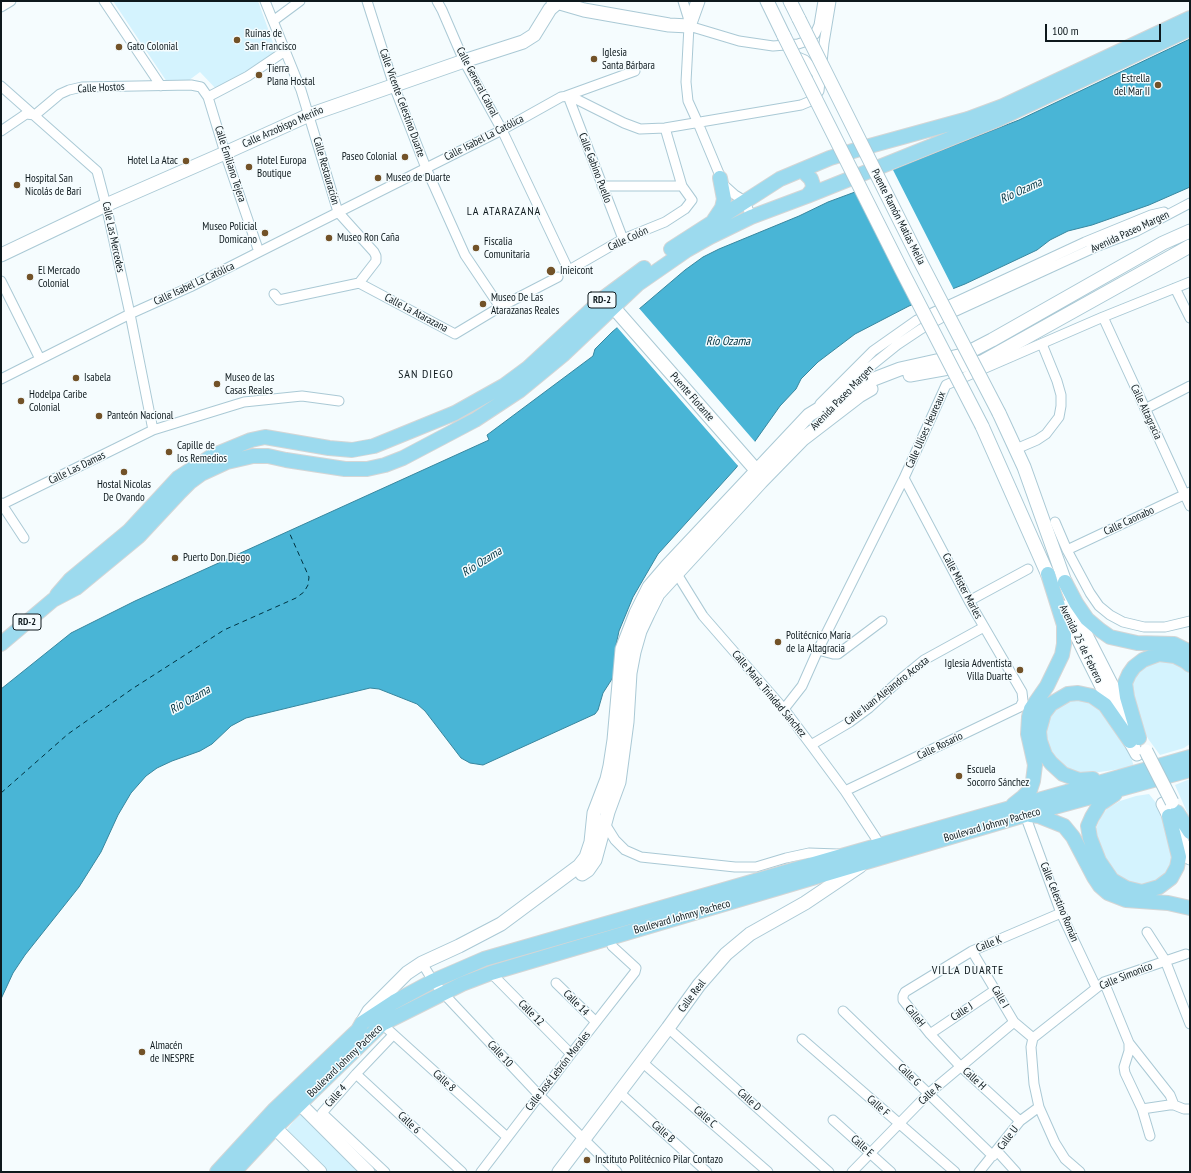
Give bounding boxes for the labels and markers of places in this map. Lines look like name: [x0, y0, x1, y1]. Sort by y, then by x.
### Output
place label: Ruinas de San Francisco: [245, 27, 297, 53]
marker: Ruinas de San Francisco: [232, 35, 242, 45]
place label: Gato Colonial: [127, 40, 178, 54]
marker: Gato Colonial: [114, 42, 124, 52]
place label: Iglesia Santa Bárbara: [602, 46, 655, 72]
marker: Iglesia Santa Bárbara: [589, 54, 599, 64]
place label: Tierra Plana Hostal: [267, 62, 315, 88]
marker: Tierra Plana Hostal: [254, 70, 264, 80]
place label: Estrella del Mar II: [1114, 72, 1150, 98]
marker: Estrella del Mar II: [1153, 80, 1163, 90]
place label: Paseo Colonial: [342, 150, 397, 164]
marker: Paseo Colonial: [400, 152, 410, 162]
place label: Hotel La Atac: [127, 154, 178, 168]
place label: Hotel Europa Boutique: [257, 154, 306, 180]
marker: Hotel La Atac: [181, 156, 191, 166]
marker: Hotel Europa Boutique: [244, 162, 254, 172]
place label: Museo de Duarte: [386, 171, 450, 185]
place label: Hospital San Nicolás de Bari: [25, 172, 81, 198]
marker: Museo de Duarte: [373, 173, 383, 183]
marker: Hospital San Nicolás de Bari: [12, 180, 22, 190]
place label: Museo Policial Domicano: [202, 220, 257, 246]
marker: Museo Policial Domicano: [260, 228, 270, 238]
place label: Museo Ron Caña: [337, 231, 399, 245]
marker: Museo Ron Caña: [324, 233, 334, 243]
place label: Fiscalia Comunitaria: [484, 235, 530, 261]
marker: Fiscalia Comunitaria: [471, 243, 481, 253]
place label: El Mercado Colonial: [38, 264, 80, 290]
place label: Inieicont: [560, 264, 593, 278]
marker: Inieicont: [545, 265, 557, 277]
marker: El Mercado Colonial: [25, 272, 35, 282]
place label: Museo De Las Atarazanas Reales: [491, 291, 559, 317]
marker: Museo De Las Atarazanas Reales: [478, 299, 488, 309]
place label: Isabela: [84, 371, 111, 385]
place label: Museo de las Casas Reales: [225, 371, 274, 397]
marker: Isabela: [71, 373, 81, 383]
marker: Museo de las Casas Reales: [212, 379, 222, 389]
place label: Hodelpa Caribe Colonial: [29, 388, 87, 414]
marker: Hodelpa Caribe Colonial: [16, 396, 26, 406]
place label: Panteón Nacional: [107, 409, 173, 423]
marker: Panteón Nacional: [94, 411, 104, 421]
place label: Capille de los Remedios: [177, 439, 227, 465]
marker: Capille de los Remedios: [164, 447, 174, 457]
marker: Hostal Nicolas De Ovando: [119, 467, 129, 477]
place label: Hostal Nicolas De Ovando: [97, 478, 151, 504]
place label: Puerto Don Diego: [183, 551, 250, 565]
marker: Puerto Don Diego: [170, 553, 180, 563]
place label: Politécnico María de la Altagracia: [786, 629, 851, 655]
marker: Politécnico María de la Altagracia: [773, 637, 783, 647]
place label: Iglesia Adventista Villa Duarte: [945, 657, 1012, 683]
marker: Iglesia Adventista Villa Duarte: [1015, 665, 1025, 675]
place label: Escuela Socorro Sánchez: [967, 763, 1029, 789]
marker: Escuela Socorro Sánchez: [954, 771, 964, 781]
place label: Almacén de INESPRE: [150, 1039, 195, 1065]
marker: Almacén de INESPRE: [137, 1047, 147, 1057]
place label: Instituto Politécnico Pilar Contazo: [595, 1153, 723, 1167]
marker: Instituto Politécnico Pilar Contazo: [582, 1155, 592, 1165]

